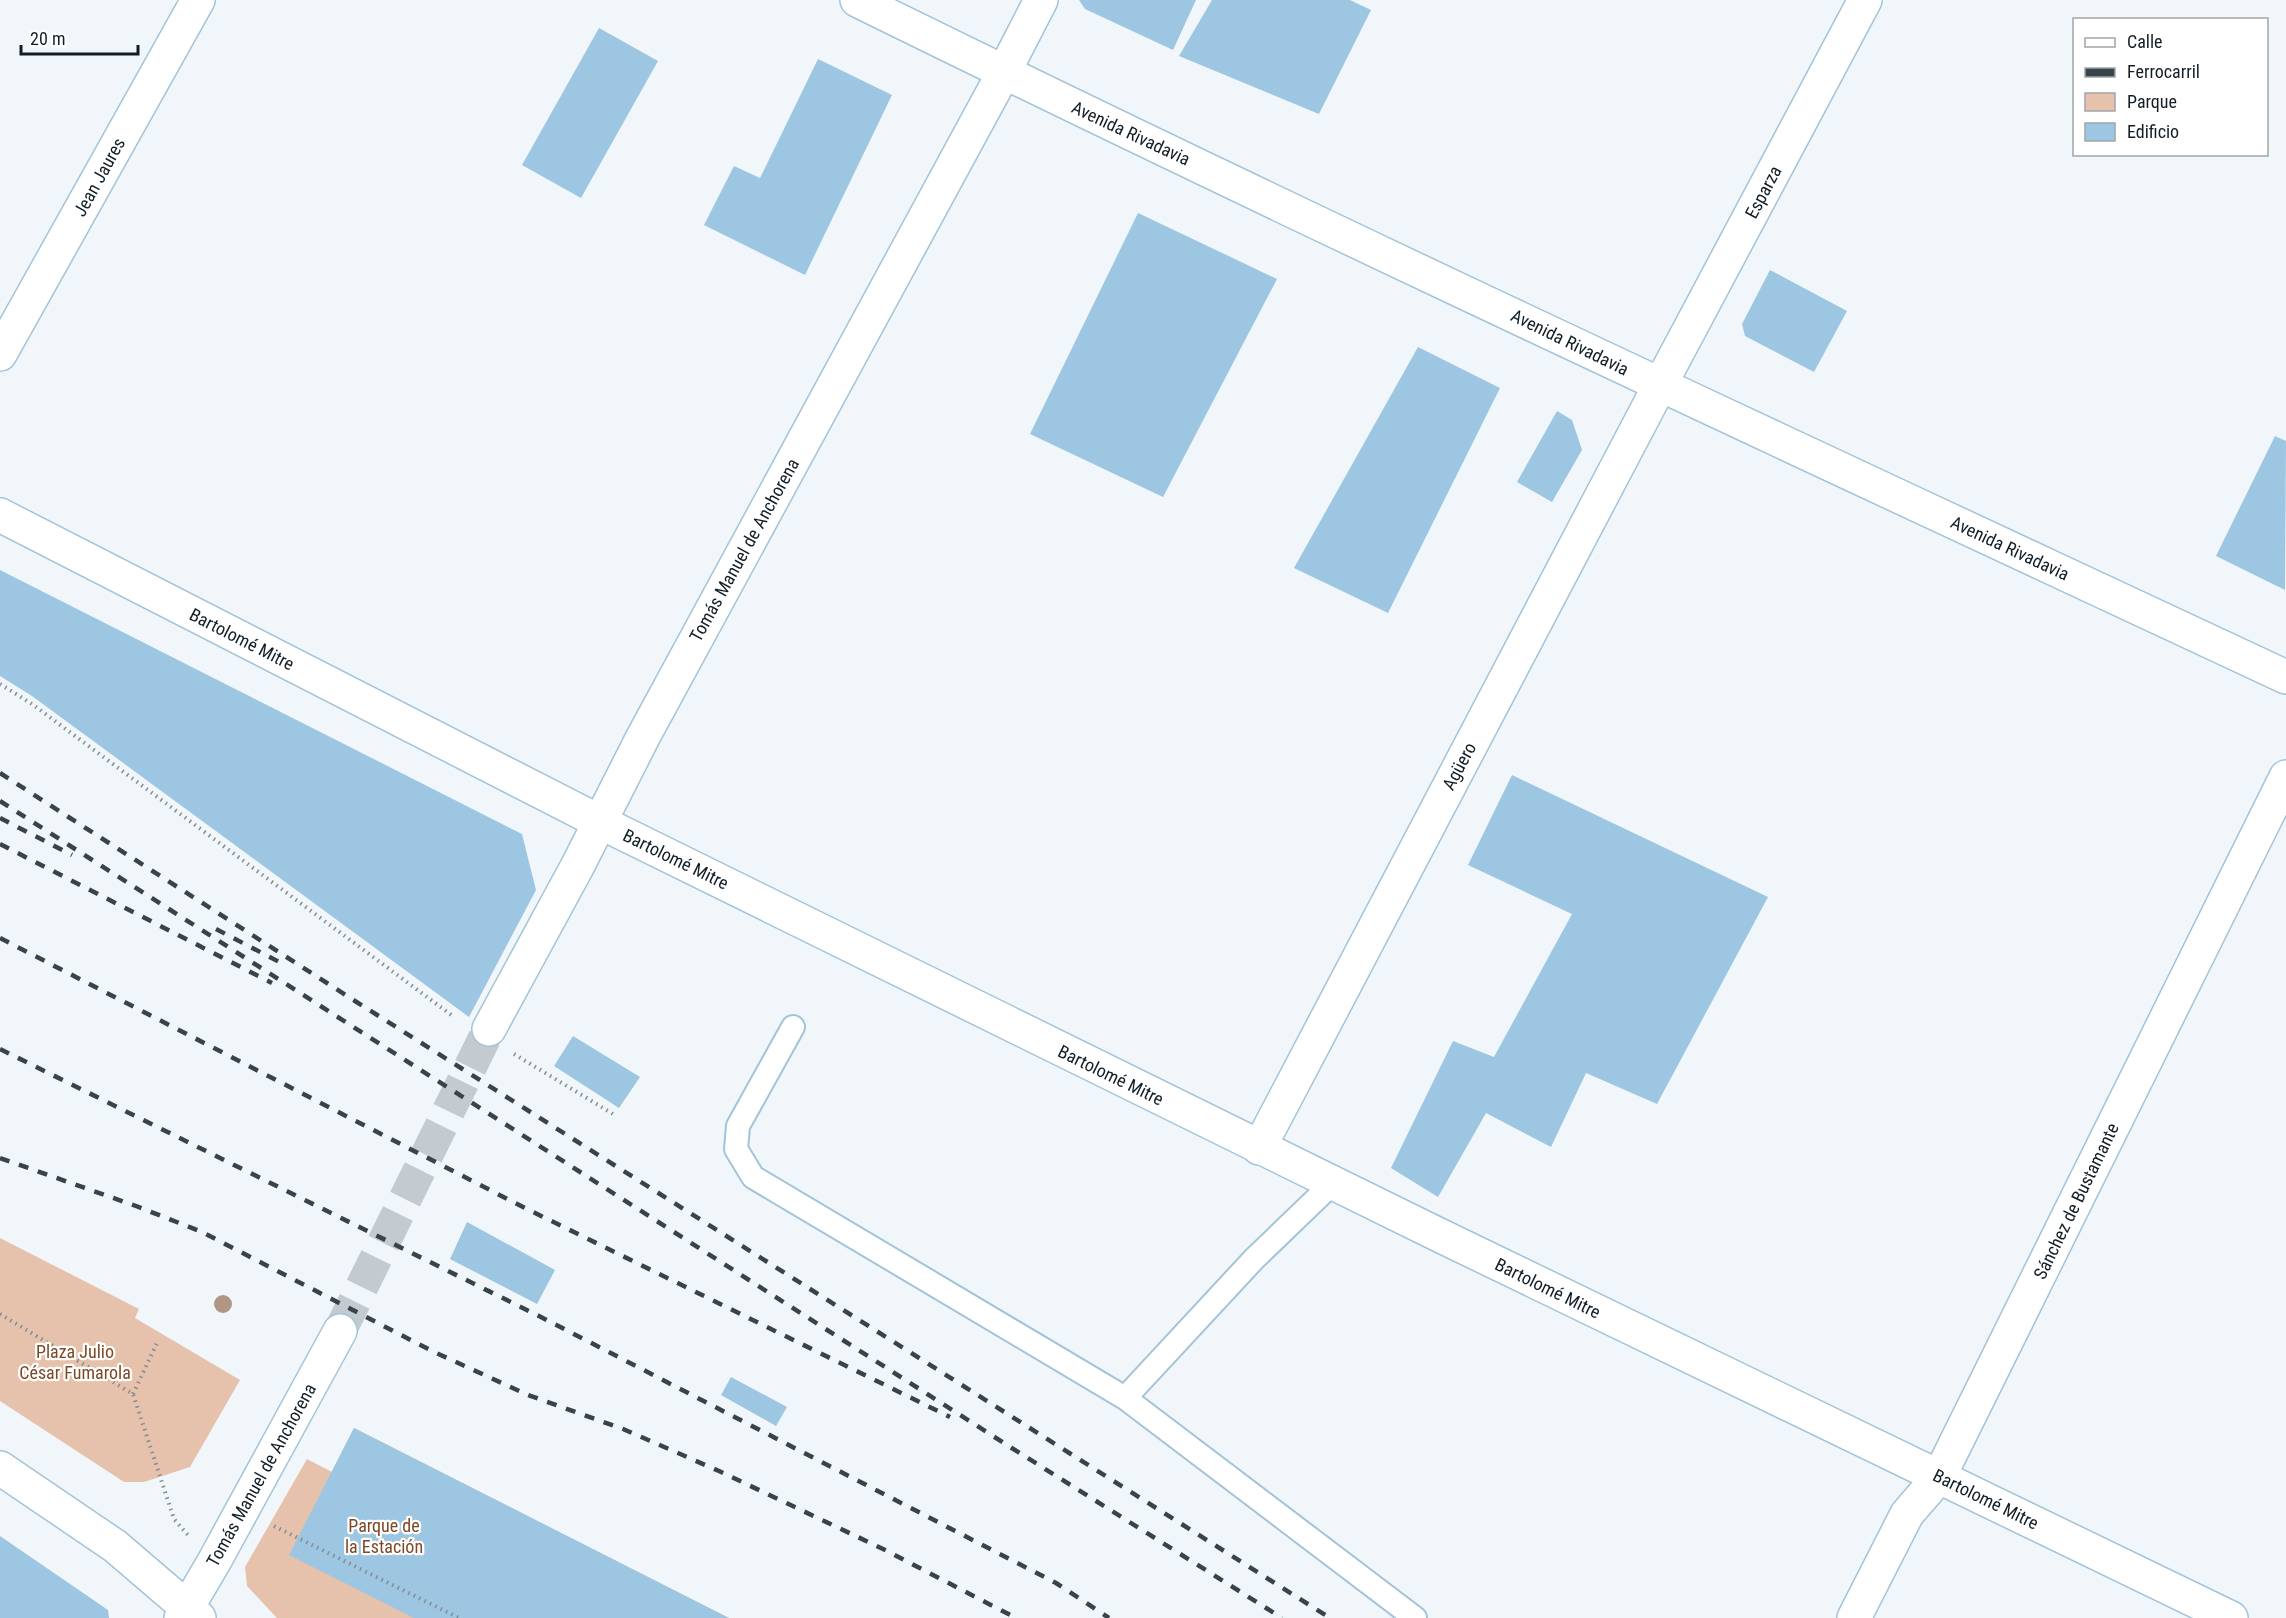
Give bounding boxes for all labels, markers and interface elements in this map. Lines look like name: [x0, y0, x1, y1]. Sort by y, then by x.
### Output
scale bar: [21, 18, 138, 56]
legend: [2073, 18, 2268, 156]
text: 20 m: [30, 28, 65, 49]
text: Calle: [2127, 31, 2163, 52]
text: Ferrocarril: [2127, 61, 2200, 82]
text: Parque: [2127, 91, 2177, 112]
street label: Avenida Rivadavia: [1068, 96, 1194, 170]
text: Edificio: [2127, 121, 2179, 142]
street label: Jean Jaures: [69, 134, 129, 220]
street label: Esparza: [1740, 162, 1786, 222]
street label: Avenida Rivadavia: [1508, 304, 1632, 380]
street label: Tomás Manuel de Anchorena: [685, 455, 803, 645]
street label: Avenida Rivadavia: [1947, 511, 2073, 585]
street label: Bartolomé Mitre: [186, 604, 298, 674]
street label: Agüero: [1438, 739, 1480, 793]
street label: Bartolomé Mitre: [620, 824, 732, 894]
street label: Bartolomé Mitre: [1055, 1040, 1167, 1110]
street label: Sánchez de Bustamante: [2029, 1120, 2123, 1282]
street label: Bartolomé Mitre: [1492, 1253, 1604, 1323]
park label: Plaza Julio César Fumarola: [19, 1341, 131, 1383]
street label: Tomás Manuel de Anchorena: [202, 1380, 320, 1570]
street label: Bartolomé Mitre: [1930, 1464, 2042, 1534]
park label: Parque de la Estación: [345, 1515, 423, 1557]

